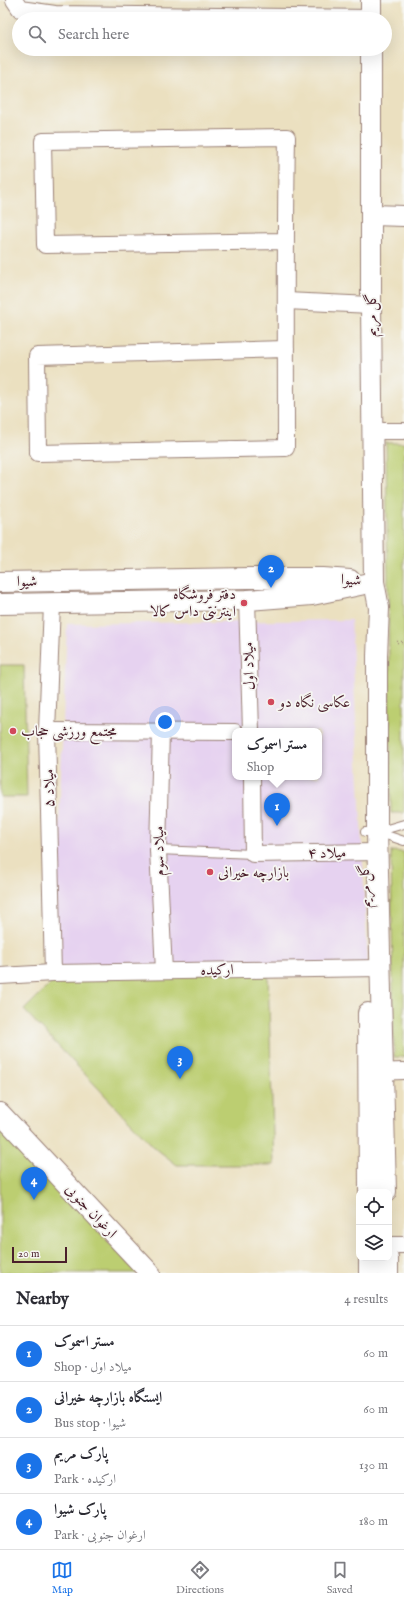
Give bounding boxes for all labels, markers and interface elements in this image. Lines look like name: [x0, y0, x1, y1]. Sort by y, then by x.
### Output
search box: [12, 12, 392, 56]
icon: search: [26, 23, 48, 45]
text: Search here: [58, 25, 129, 44]
street label: گل مریم: [362, 293, 384, 337]
pin: 2: [258, 555, 284, 588]
street label: شیوا: [340, 570, 362, 590]
street label: شیوا: [17, 572, 37, 591]
place label: دفتر فروشگاه اینترنتی داس کالا: [150, 584, 236, 621]
marker: دفتر فروشگاه اینترنتی داس کالا: [239, 598, 249, 608]
street label: میلاد اول: [239, 642, 259, 690]
place label: عکاسی نگاه دو: [277, 692, 350, 713]
marker: عکاسی نگاه دو: [266, 697, 276, 707]
your location: [155, 712, 175, 732]
place label: مجتمع ورزشی حجاب: [21, 722, 117, 745]
marker: مجتمع ورزشی حجاب: [8, 726, 18, 736]
popup: [232, 728, 322, 780]
text: مستر اسموک: [247, 735, 307, 754]
text: Shop: [247, 759, 274, 776]
street label: میلاد ۵: [39, 769, 59, 807]
pin: 1: [264, 793, 290, 826]
street label: میلاد سوم: [149, 826, 172, 876]
street label: میلاد ۴: [308, 843, 346, 863]
place label: بازارچه خیرانی: [218, 863, 289, 883]
street label: گل مریم: [355, 864, 378, 908]
marker: بازارچه خیرانی: [205, 867, 215, 877]
street label: ارکیده: [200, 960, 234, 980]
pin: 3: [167, 1046, 193, 1079]
pin: 4: [21, 1167, 47, 1200]
street label: ارغوان جنوبی: [60, 1180, 121, 1243]
map controls: [356, 1189, 392, 1261]
button: locate: [356, 1189, 392, 1225]
button: layers: [356, 1225, 392, 1261]
scale bar: [12, 1245, 67, 1264]
text: 20 m: [18, 1247, 39, 1261]
text: Nearby: [16, 1289, 69, 1310]
text: 4 results: [344, 1291, 388, 1308]
text: مستر اسموک: [54, 1332, 115, 1351]
text: 1: [27, 1345, 31, 1362]
text: 60 m: [363, 1345, 388, 1362]
text: Shop · میلاد اول: [54, 1359, 132, 1376]
text: ایستگاه بازارچه خیرانی: [54, 1388, 162, 1407]
text: 2: [26, 1401, 32, 1418]
text: 60 m: [363, 1401, 388, 1418]
text: Bus stop · شیوا: [54, 1415, 126, 1432]
text: پارک مریم: [54, 1444, 108, 1463]
text: 3: [27, 1457, 31, 1474]
text: 130 m: [359, 1457, 388, 1474]
text: Park · ارکیده: [54, 1471, 116, 1488]
text: پارک شیوا: [54, 1500, 106, 1519]
text: 4: [26, 1513, 32, 1530]
text: 180 m: [359, 1513, 388, 1530]
text: Park · ارغوان جنوبی: [54, 1527, 146, 1544]
tab: Map: [51, 1559, 73, 1597]
tab: Directions: [176, 1559, 224, 1597]
tab: Saved: [327, 1559, 353, 1597]

